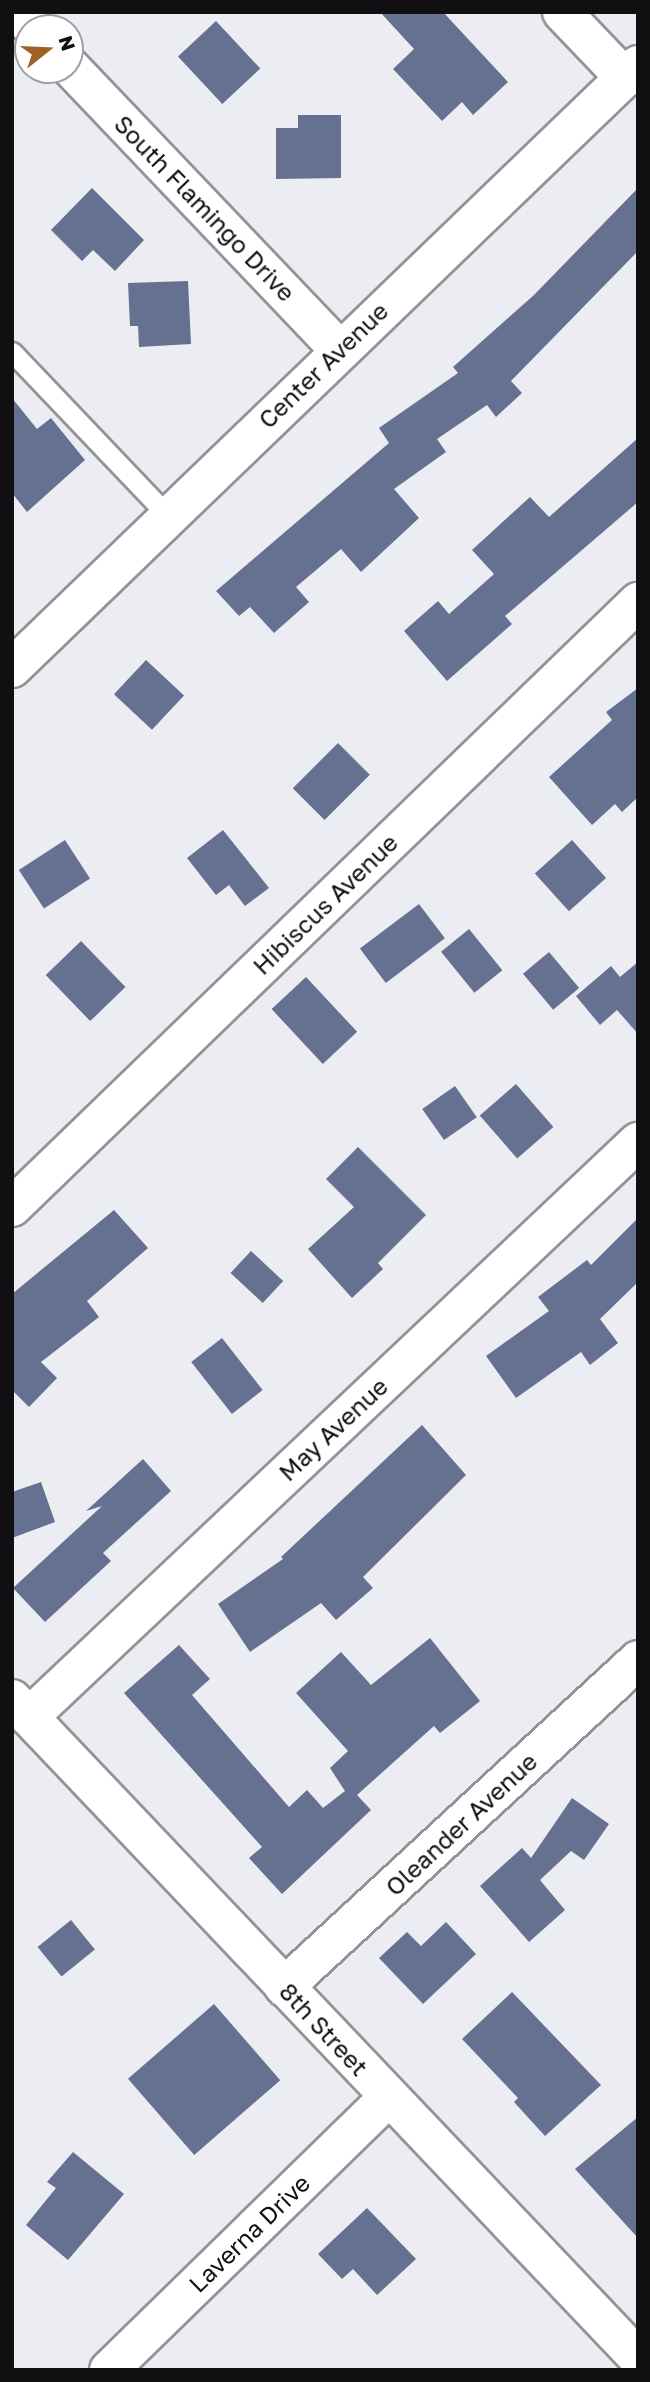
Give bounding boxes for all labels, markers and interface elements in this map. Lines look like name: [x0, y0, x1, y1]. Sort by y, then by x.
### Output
north arrow: [14, 14, 84, 84]
text: N: [54, 33, 81, 53]
street label: South Flamingo Drive: [109, 109, 301, 307]
street label: Center Avenue: [252, 296, 394, 434]
street label: Hibiscus Avenue: [247, 828, 403, 980]
street label: May Avenue: [273, 1371, 393, 1487]
street label: Oleander Avenue: [379, 1747, 543, 1901]
street label: 8th Street: [274, 1977, 374, 2081]
street label: Laverna Drive: [183, 2168, 315, 2298]

